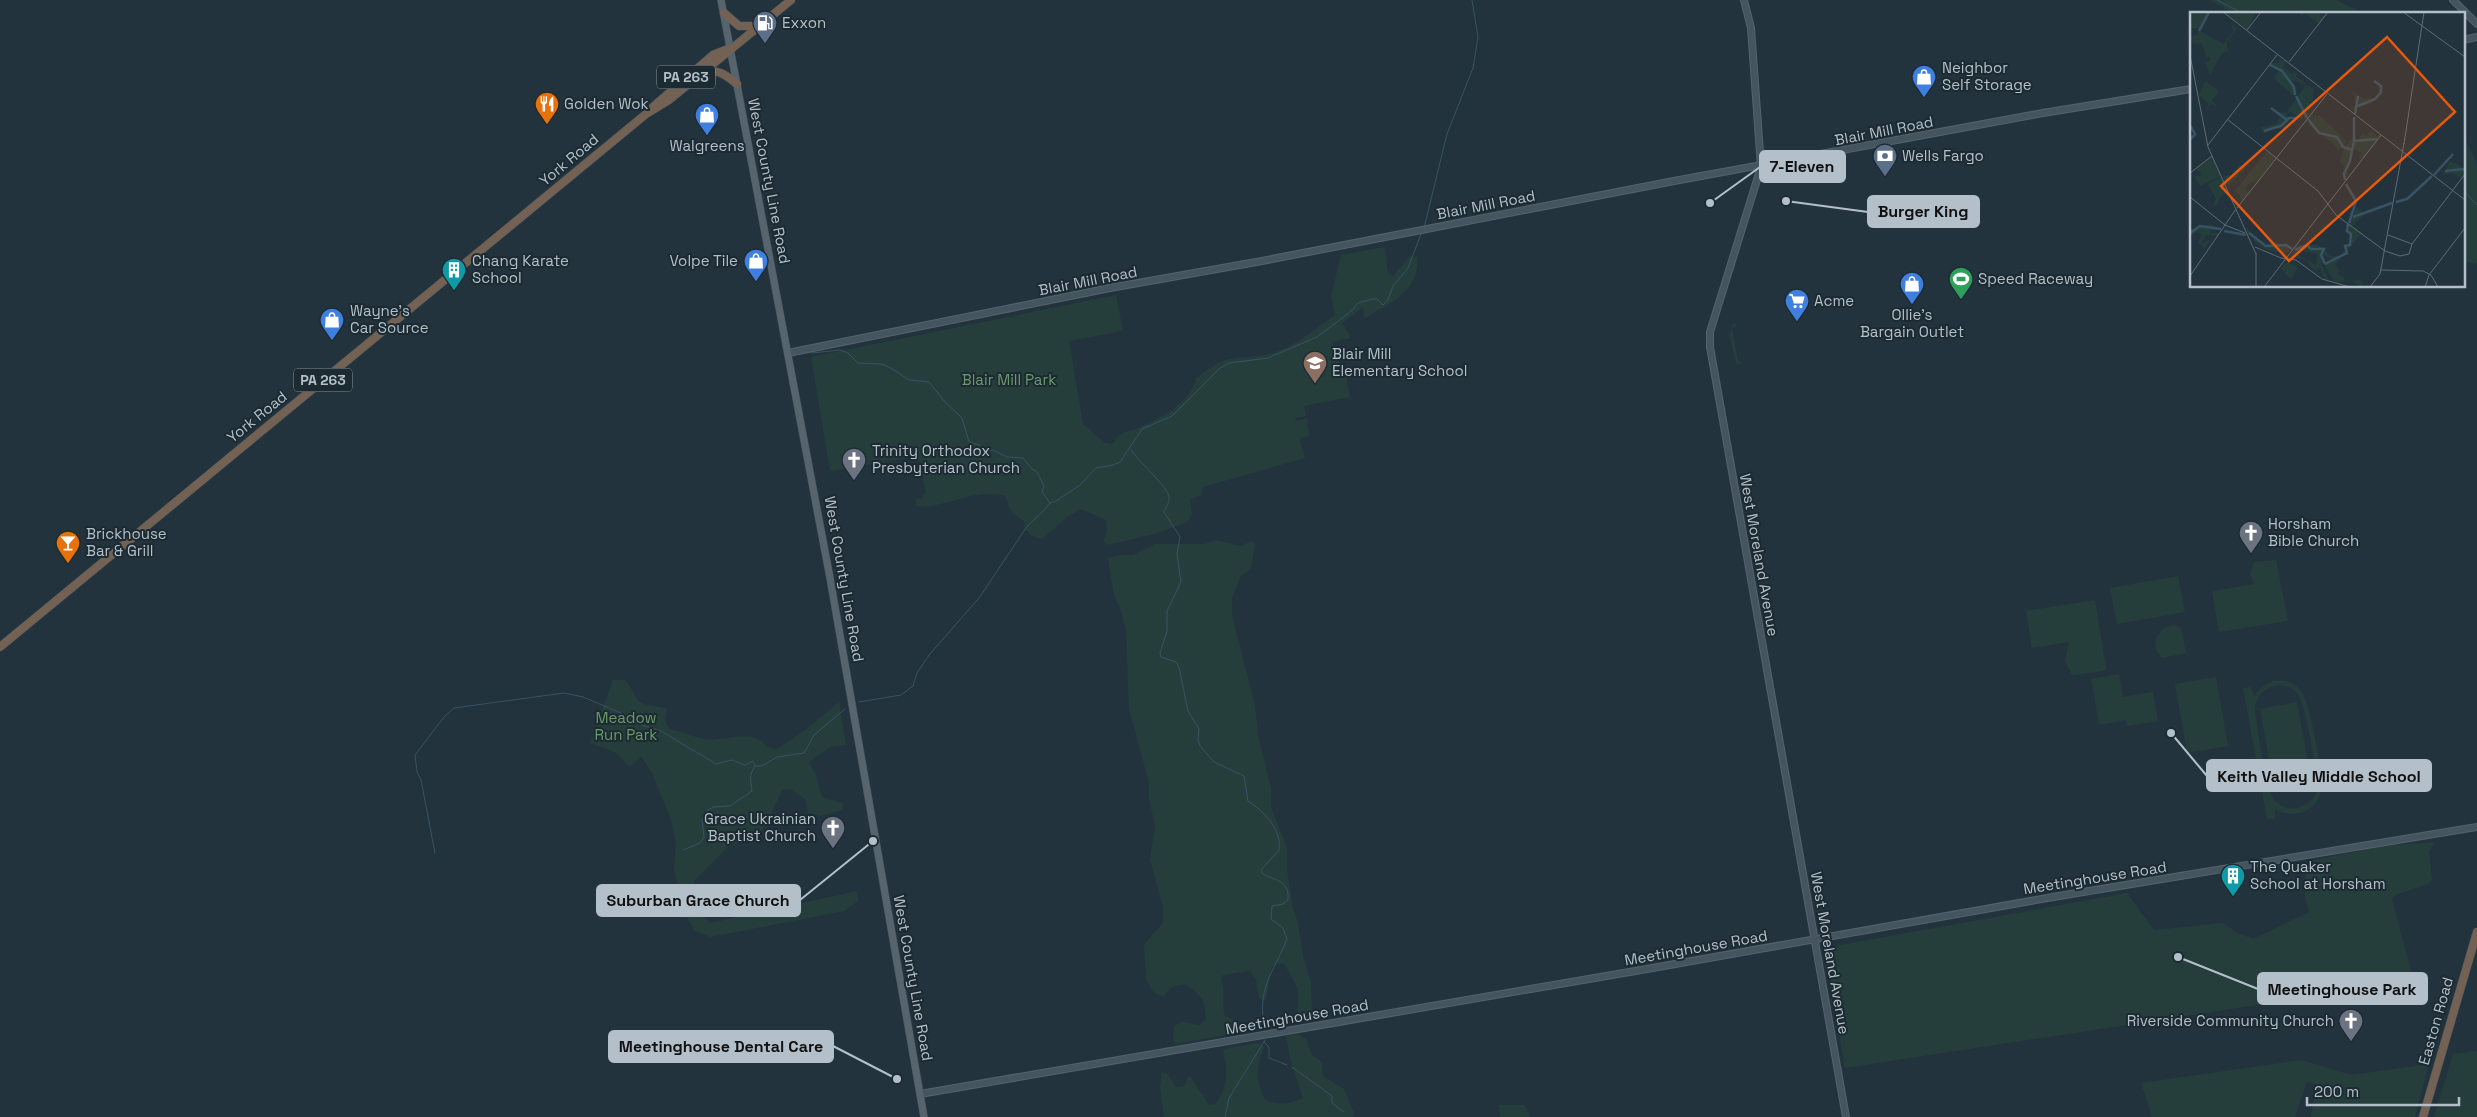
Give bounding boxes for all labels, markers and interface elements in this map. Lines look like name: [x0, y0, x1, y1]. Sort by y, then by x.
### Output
fuel station icon: Exxon: [752, 10, 778, 44]
inset map: [2190, 12, 2464, 288]
place label: Exxon: [782, 13, 826, 32]
place label: Neighbor Self Storage: [1942, 58, 2032, 94]
shop icon: Neighbor Self Storage: [1911, 64, 1937, 98]
road number: PA 263: [657, 66, 715, 88]
restaurant icon: Golden Wok: [534, 91, 560, 125]
place label: Golden Wok: [564, 94, 649, 113]
street label: West County Line Road: [744, 97, 795, 265]
shop icon: Walgreens: [694, 102, 720, 136]
street label: Blair Mill Road: [1833, 112, 1935, 149]
street label: York Road: [535, 129, 602, 190]
place label: Walgreens: [669, 136, 745, 155]
bank icon: Wells Fargo: [1872, 143, 1898, 177]
place label: Wells Fargo: [1902, 146, 1984, 165]
callout: 7-Eleven: [1760, 151, 1845, 182]
text: 7-Eleven: [1770, 156, 1834, 177]
street label: Blair Mill Road: [1435, 186, 1537, 223]
callout: Burger King: [1868, 196, 1979, 227]
text: Burger King: [1878, 201, 1968, 222]
shop icon: Volpe Tile: [743, 248, 769, 282]
place label: Chang Karate School: [472, 251, 569, 287]
place label: Volpe Tile: [669, 251, 738, 270]
building icon: Chang Karate School: [441, 257, 467, 291]
street label: Blair Mill Road: [1037, 262, 1139, 299]
sports icon: Speed Raceway: [1948, 266, 1974, 300]
place label: Speed Raceway: [1978, 269, 2093, 288]
shop icon: Ollie's Bargain Outlet: [1899, 271, 1925, 305]
supermarket icon: Acme: [1784, 288, 1810, 322]
place label: Acme: [1814, 291, 1854, 310]
place label: Wayne’s Car Source: [350, 301, 429, 337]
place label: Ollie's Bargain Outlet: [1860, 305, 1964, 341]
shop icon: Wayne’s Car Source: [319, 307, 345, 341]
place label: Blair Mill Elementary School: [1332, 344, 1468, 380]
school or university icon: Blair Mill Elementary School: [1302, 350, 1328, 384]
road number: PA 263: [294, 368, 352, 392]
park label: Blair Mill Park: [962, 370, 1056, 389]
street label: York Road: [223, 387, 290, 447]
place label: Trinity Orthodox Presbyterian Church: [872, 441, 1020, 477]
church icon: Trinity Orthodox Presbyterian Church: [841, 447, 867, 481]
street label: West Moreland Avenue: [1736, 472, 1783, 638]
street label: West County Line Road: [821, 495, 868, 663]
place label: Horsham Bible Church: [2268, 514, 2359, 550]
church icon: Horsham Bible Church: [2238, 520, 2264, 554]
place label: Brickhouse Bar & Grill: [86, 524, 167, 560]
bar icon: Brickhouse Bar & Grill: [55, 530, 81, 564]
park label: Meadow Run Park: [595, 708, 657, 744]
callout: Keith Valley Middle School: [2207, 760, 2431, 791]
text: Keith Valley Middle School: [2217, 766, 2421, 787]
place label: Grace Ukrainian Baptist Church: [704, 809, 816, 845]
church icon: Grace Ukrainian Baptist Church: [820, 815, 846, 849]
street label: Meetinghouse Road: [2022, 857, 2168, 898]
place label: The Quaker School at Horsham: [2250, 857, 2386, 893]
building icon: The Quaker School at Horsham: [2220, 863, 2246, 897]
street label: West Moreland Avenue: [1807, 870, 1854, 1036]
callout: Suburban Grace Church: [597, 885, 800, 916]
text: Suburban Grace Church: [607, 890, 790, 911]
street label: West County Line Road: [890, 894, 937, 1062]
street label: Meetinghouse Road: [1623, 926, 1769, 969]
callout: Meetinghouse Park: [2258, 973, 2427, 1004]
street label: Easton Road: [2414, 975, 2457, 1067]
text: Meetinghouse Park: [2267, 979, 2417, 1000]
street label: Meetinghouse Road: [1224, 995, 1370, 1038]
church icon: Riverside Community Church: [2338, 1008, 2364, 1042]
place label: Riverside Community Church: [2127, 1011, 2334, 1030]
callout: Meetinghouse Dental Care: [609, 1031, 833, 1062]
text: Meetinghouse Dental Care: [619, 1036, 823, 1057]
scale bar: [2307, 1074, 2460, 1106]
text: 200 m: [2314, 1082, 2359, 1101]

